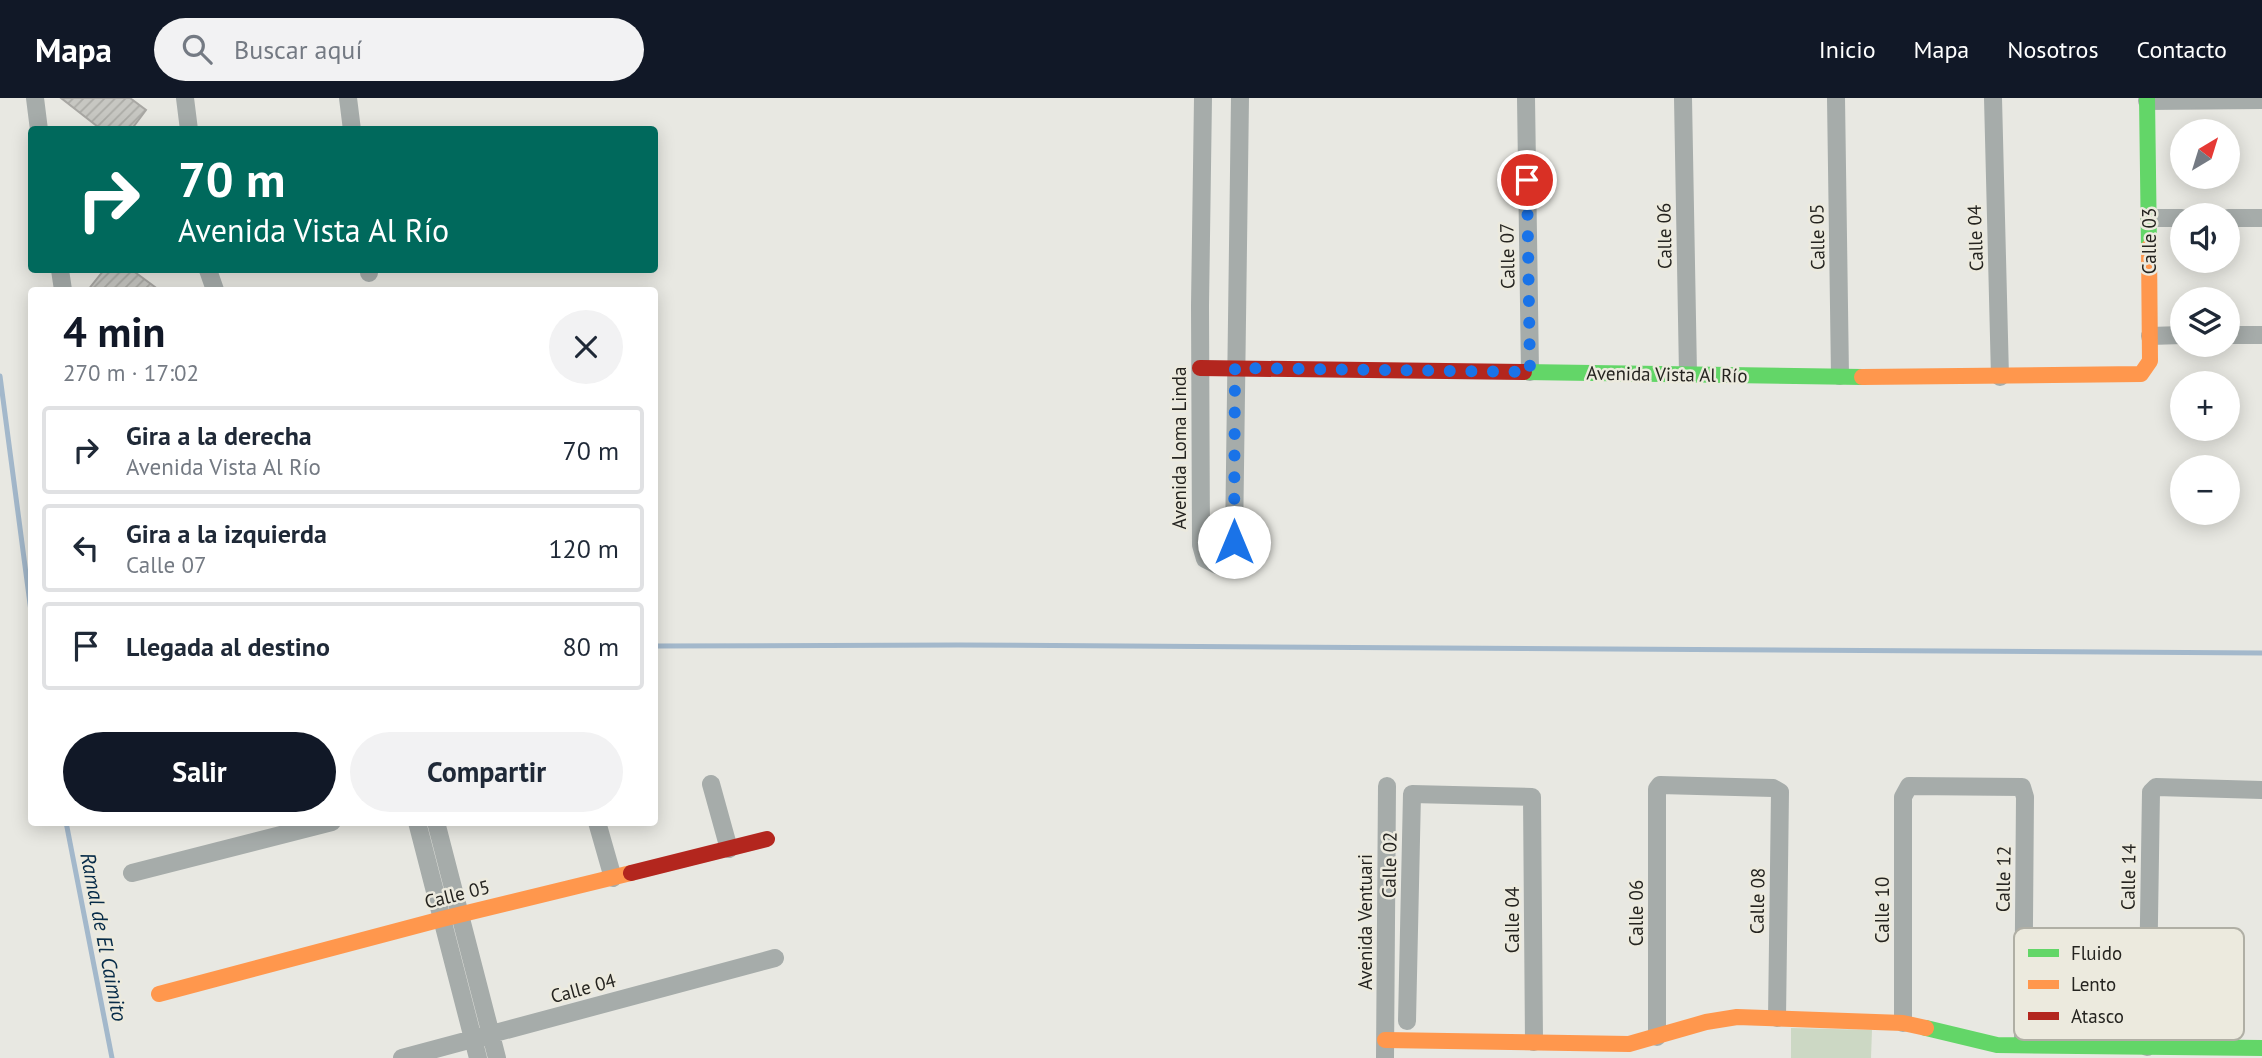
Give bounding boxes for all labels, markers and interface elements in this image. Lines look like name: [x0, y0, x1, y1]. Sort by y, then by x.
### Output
search box: [154, 18, 644, 81]
text: Mapa: [35, 28, 112, 71]
icon: search: [178, 30, 216, 68]
text: Buscar aquí: [234, 33, 362, 66]
text: Inicio: [1819, 34, 1876, 65]
text: Mapa: [1914, 34, 1969, 65]
text: Nosotros: [2007, 34, 2099, 65]
text: Contacto: [2137, 34, 2227, 65]
north arrow: [2170, 119, 2240, 189]
map controls: [2170, 119, 2240, 525]
text: 70 m: [178, 147, 285, 211]
pin: [1497, 150, 1557, 210]
icon: right: [63, 154, 154, 245]
icon: arrive: [1508, 161, 1546, 199]
street label: Calle 06: [1651, 203, 1677, 269]
button: sound: [2170, 203, 2240, 273]
street label: Calle 05: [1804, 204, 1830, 270]
street label: Calle 04: [1962, 204, 1988, 272]
street label: Calle 03: [2137, 208, 2161, 274]
text: Avenida Vista Al Río: [178, 209, 449, 251]
street label: Calle 07: [1494, 223, 1520, 289]
button: layers: [2170, 287, 2240, 357]
text: 4 min: [63, 304, 165, 359]
button: close: [549, 310, 623, 384]
text: 270 m · 17:02: [63, 358, 199, 387]
street label: Avenida Vista Al Río: [1586, 361, 1748, 387]
street label: Avenida Loma Linda: [1167, 366, 1191, 530]
button: +: [2170, 371, 2240, 441]
text: Gira a la derecha: [126, 419, 312, 452]
icon: right: [67, 431, 105, 469]
text: 70 m: [563, 434, 619, 467]
text: Avenida Vista Al Río: [126, 452, 321, 481]
button: −: [2170, 455, 2240, 525]
position arrow: [1197, 505, 1271, 579]
text: Gira a la izquierda: [126, 517, 327, 550]
icon: left: [67, 529, 105, 567]
text: 120 m: [548, 532, 619, 565]
text: Calle 07: [126, 550, 206, 579]
icon: arrive: [67, 627, 105, 665]
text: Llegada al destino: [126, 630, 330, 663]
text: 80 m: [563, 630, 619, 663]
button: Salir: [63, 732, 336, 812]
button: Compartir: [350, 732, 623, 812]
street label: Calle 02: [1376, 832, 1402, 898]
street label: Calle 14: [2115, 844, 2141, 910]
street label: Calle 12: [1990, 846, 2016, 912]
water label: Ramal de El Caimito: [74, 850, 134, 1024]
street label: Avenida Ventuari: [1353, 854, 1377, 990]
street label: Calle 08: [1744, 868, 1770, 934]
street label: Calle 05: [422, 874, 492, 914]
street label: Calle 10: [1870, 877, 1894, 943]
street label: Calle 06: [1624, 880, 1648, 946]
street label: Calle 04: [1500, 887, 1524, 953]
legend: [2014, 928, 2244, 1040]
text: Fluido: [2071, 941, 2122, 965]
street label: Calle 04: [548, 968, 618, 1008]
text: Lento: [2071, 972, 2116, 996]
text: Atasco: [2071, 1004, 2124, 1028]

